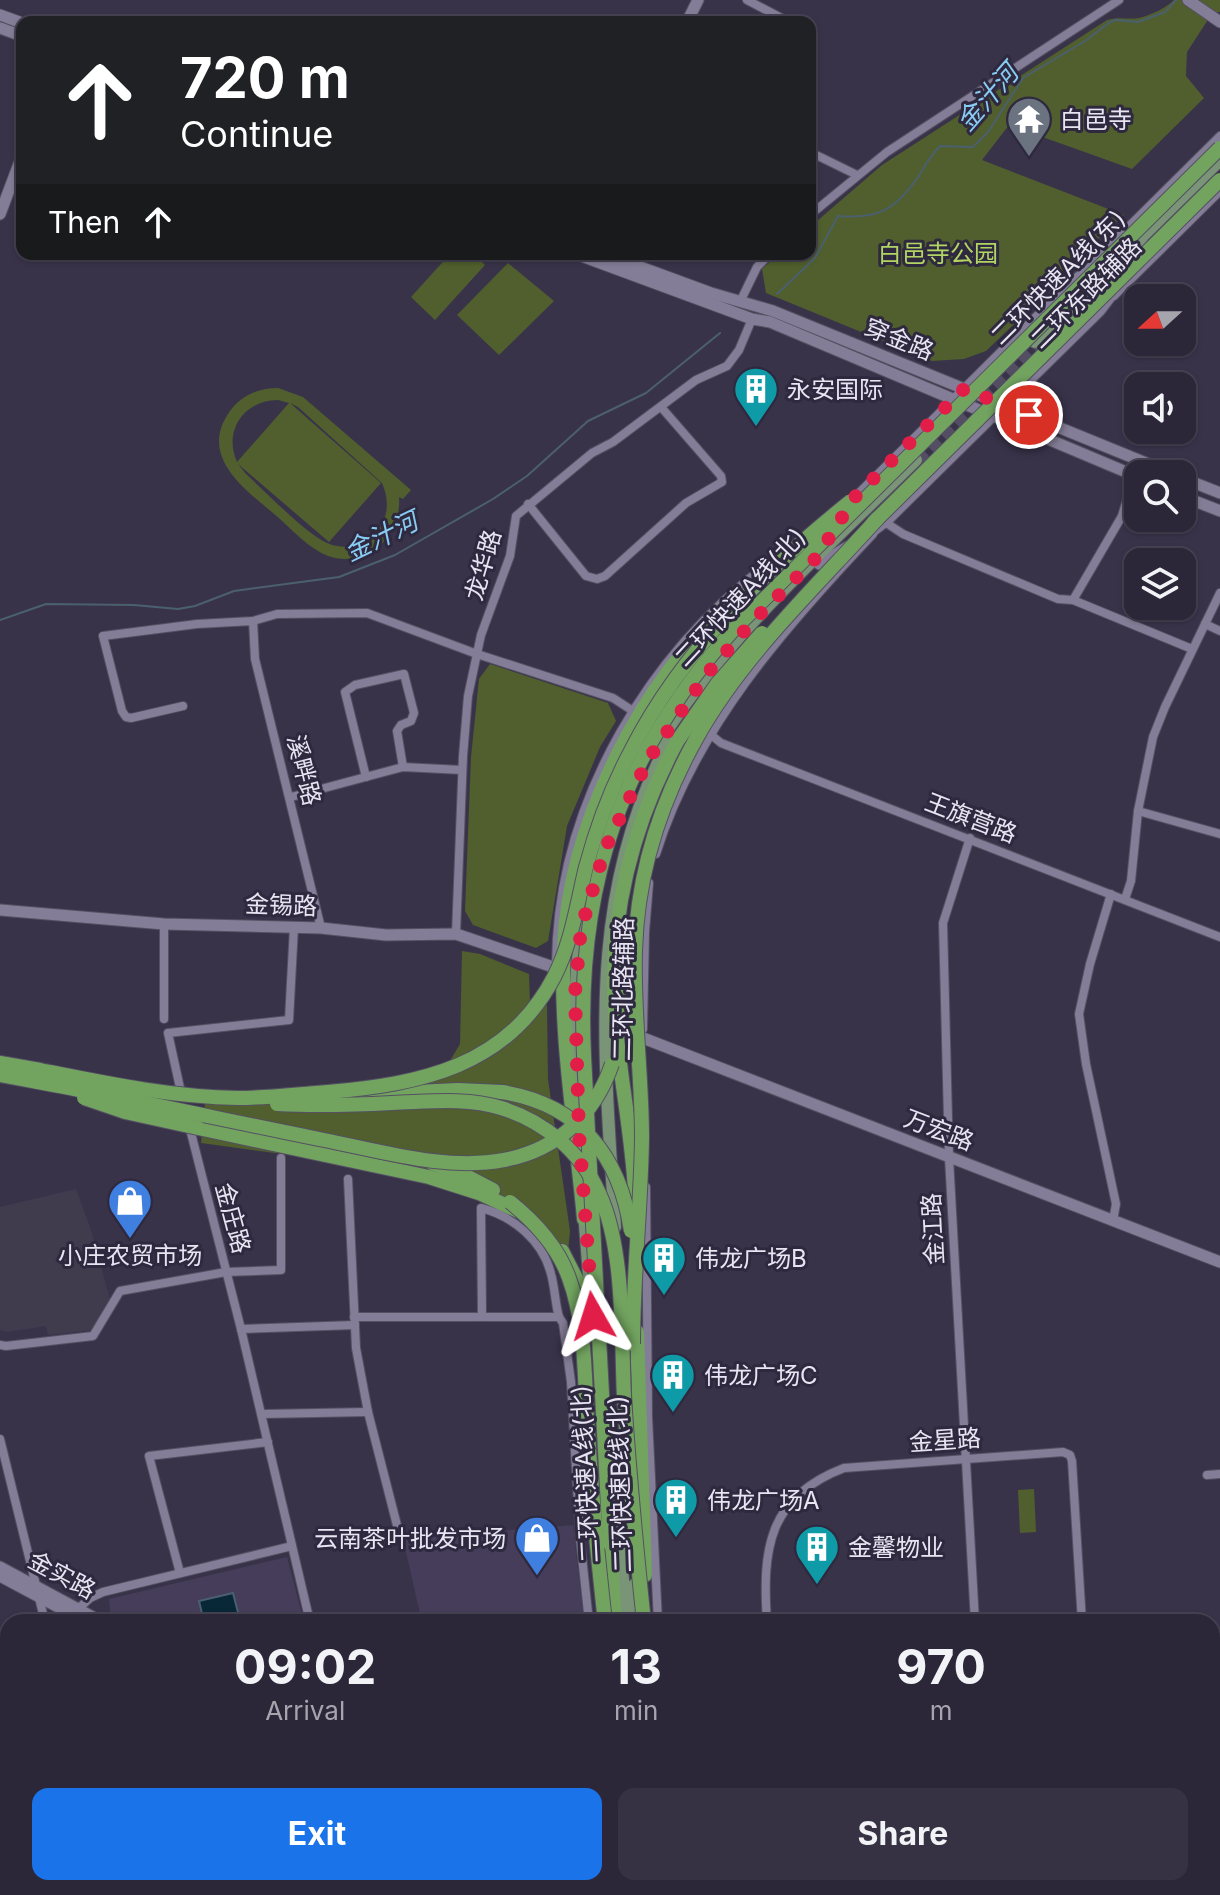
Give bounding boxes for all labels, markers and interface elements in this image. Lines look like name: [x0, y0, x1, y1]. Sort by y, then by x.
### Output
text: 720 m: [180, 44, 350, 112]
icon: ahead: [48, 48, 152, 152]
water label: 金汁河: [950, 54, 1028, 137]
temple icon: 白邑寺: [1005, 95, 1053, 158]
place label: 白邑寺: [1060, 105, 1132, 134]
text: Continue: [180, 112, 333, 156]
icon: ahead: [136, 200, 180, 244]
text: Then: [48, 204, 120, 240]
street label: 二环快速A线(东): [985, 204, 1131, 350]
street label: 二环东路辅路: [1025, 232, 1147, 354]
park label: 白邑寺公园: [878, 239, 998, 268]
north arrow: [1124, 284, 1196, 356]
map controls: [1124, 284, 1196, 620]
street label: 穿金路: [860, 312, 938, 366]
building icon: 永安国际: [732, 365, 780, 428]
button: sound: [1124, 372, 1196, 444]
place label: 永安国际: [787, 375, 883, 404]
pin: [995, 381, 1063, 449]
icon: arrive: [1007, 393, 1051, 437]
button: search: [1124, 460, 1196, 532]
water label: 金汁河: [339, 503, 427, 567]
street label: 二环快速A线(北): [669, 522, 811, 672]
street label: 龙华路: [459, 526, 507, 604]
button: layers: [1124, 548, 1196, 620]
street label: 溪畔路: [281, 732, 327, 808]
street label: 王旗营路: [921, 787, 1021, 849]
street label: 金锡路: [245, 889, 317, 921]
street label: 二环北路辅路: [607, 917, 639, 1061]
street label: 万宏路: [900, 1104, 978, 1156]
shop icon: 小庄农贸市场: [106, 1177, 154, 1240]
street label: 金庄路: [210, 1179, 256, 1257]
street label: 金江路: [917, 1192, 949, 1266]
building icon: 伟龙广场B: [640, 1234, 688, 1297]
place label: 小庄农贸市场: [58, 1241, 202, 1270]
place label: 伟龙广场B: [695, 1244, 807, 1273]
position arrow: [551, 1274, 635, 1358]
building icon: 伟龙广场C: [649, 1351, 697, 1414]
place label: 伟龙广场C: [704, 1361, 818, 1390]
street label: 二环快速A线(北): [566, 1384, 604, 1564]
street label: 二环快速B线(北): [602, 1395, 638, 1573]
street label: 金星路: [908, 1423, 982, 1457]
building icon: 伟龙广场A: [652, 1476, 700, 1539]
place label: 伟龙广场A: [707, 1486, 820, 1515]
shop icon: 云南茶叶批发市场: [513, 1514, 561, 1577]
building icon: 金馨物业: [793, 1523, 841, 1586]
place label: 云南茶叶批发市场: [314, 1524, 506, 1553]
place label: 金馨物业: [848, 1533, 944, 1562]
street label: 金实路: [23, 1545, 101, 1605]
text: 09:02: [234, 1637, 376, 1696]
text: 13: [610, 1637, 662, 1696]
text: 970: [896, 1637, 986, 1696]
text: Arrival: [265, 1695, 345, 1726]
text: min: [614, 1695, 658, 1726]
text: m: [930, 1695, 952, 1726]
button: Exit: [32, 1788, 602, 1880]
button: Share: [618, 1788, 1188, 1880]

